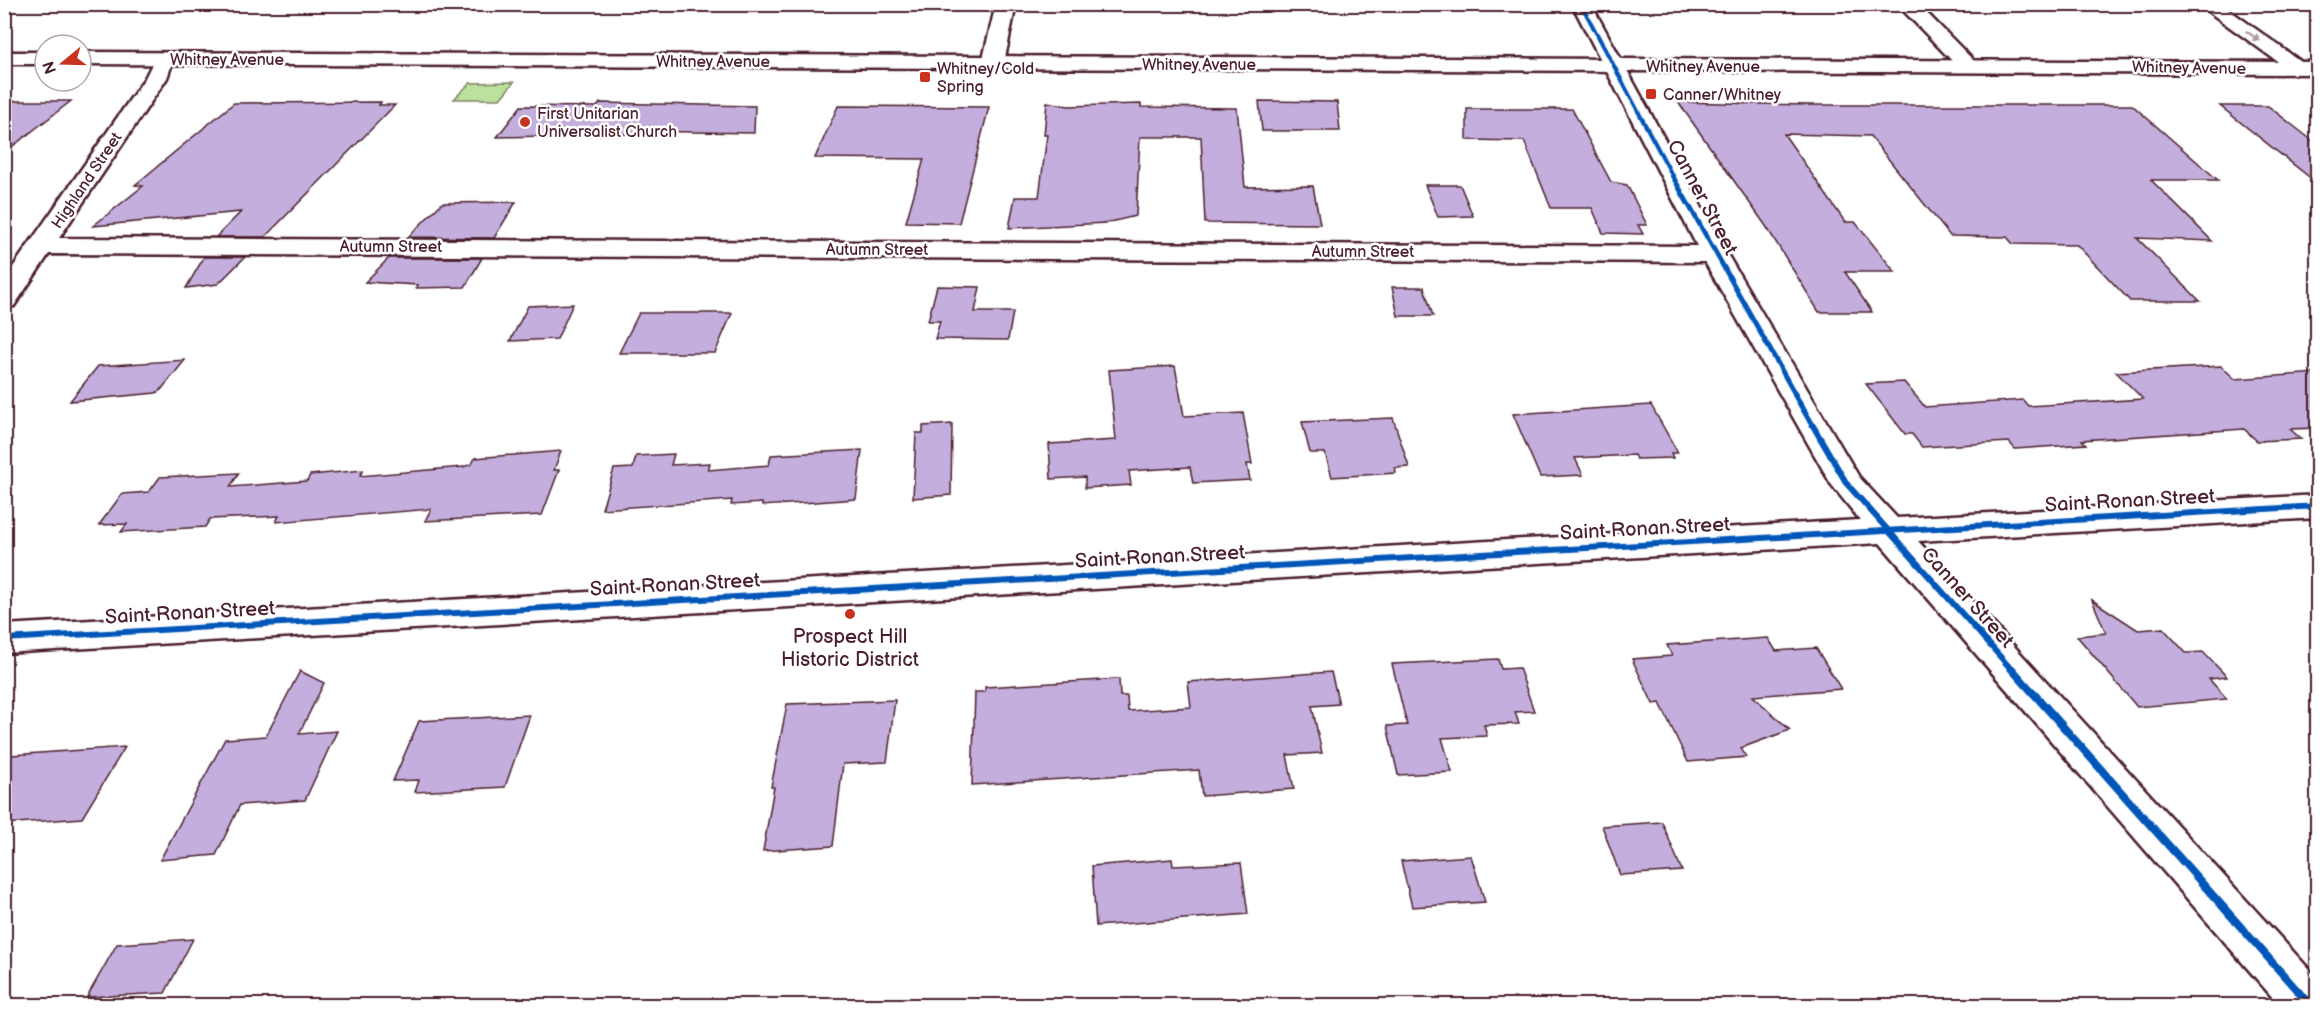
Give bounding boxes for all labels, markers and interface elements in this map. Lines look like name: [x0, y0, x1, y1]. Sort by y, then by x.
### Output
one-way arrow: [2244, 30, 2260, 42]
north arrow: [33, 33, 93, 93]
street label: Whitney Avenue: [170, 51, 285, 70]
street label: Whitney Avenue: [656, 53, 771, 72]
street label: Whitney Avenue: [1142, 56, 1257, 75]
street label: Whitney Avenue: [1646, 58, 1761, 77]
street label: Whitney Avenue: [2132, 58, 2247, 79]
text: N: [39, 59, 61, 76]
place label: Whitney/Cold Spring: [937, 60, 1034, 97]
marker: Whitney/Cold Spring: [918, 70, 932, 84]
place label: Canner/Whitney: [1663, 86, 1782, 105]
marker: Canner/Whitney: [1644, 87, 1658, 101]
place label: First Unitarian Universalist Church: [537, 105, 677, 142]
marker: First Unitarian Universalist Church: [518, 115, 532, 129]
street label: Highland Street: [48, 129, 127, 233]
street label: Canner Street: [1662, 136, 1743, 259]
street label: Autumn Street: [340, 238, 442, 257]
street label: Autumn Street: [826, 241, 928, 260]
street label: Autumn Street: [1312, 243, 1414, 262]
street label: Saint Ronan Street: [2044, 485, 2216, 517]
street label: Saint Ronan Street: [1559, 513, 1731, 545]
street label: Saint Ronan Street: [1074, 541, 1246, 573]
street label: Canner Street: [1916, 542, 2019, 653]
street label: Saint Ronan Street: [589, 569, 761, 601]
street label: Saint Ronan Street: [104, 597, 276, 629]
marker: Prospect Hill Historic District: [843, 607, 857, 621]
place label: Prospect Hill Historic District: [781, 625, 919, 672]

